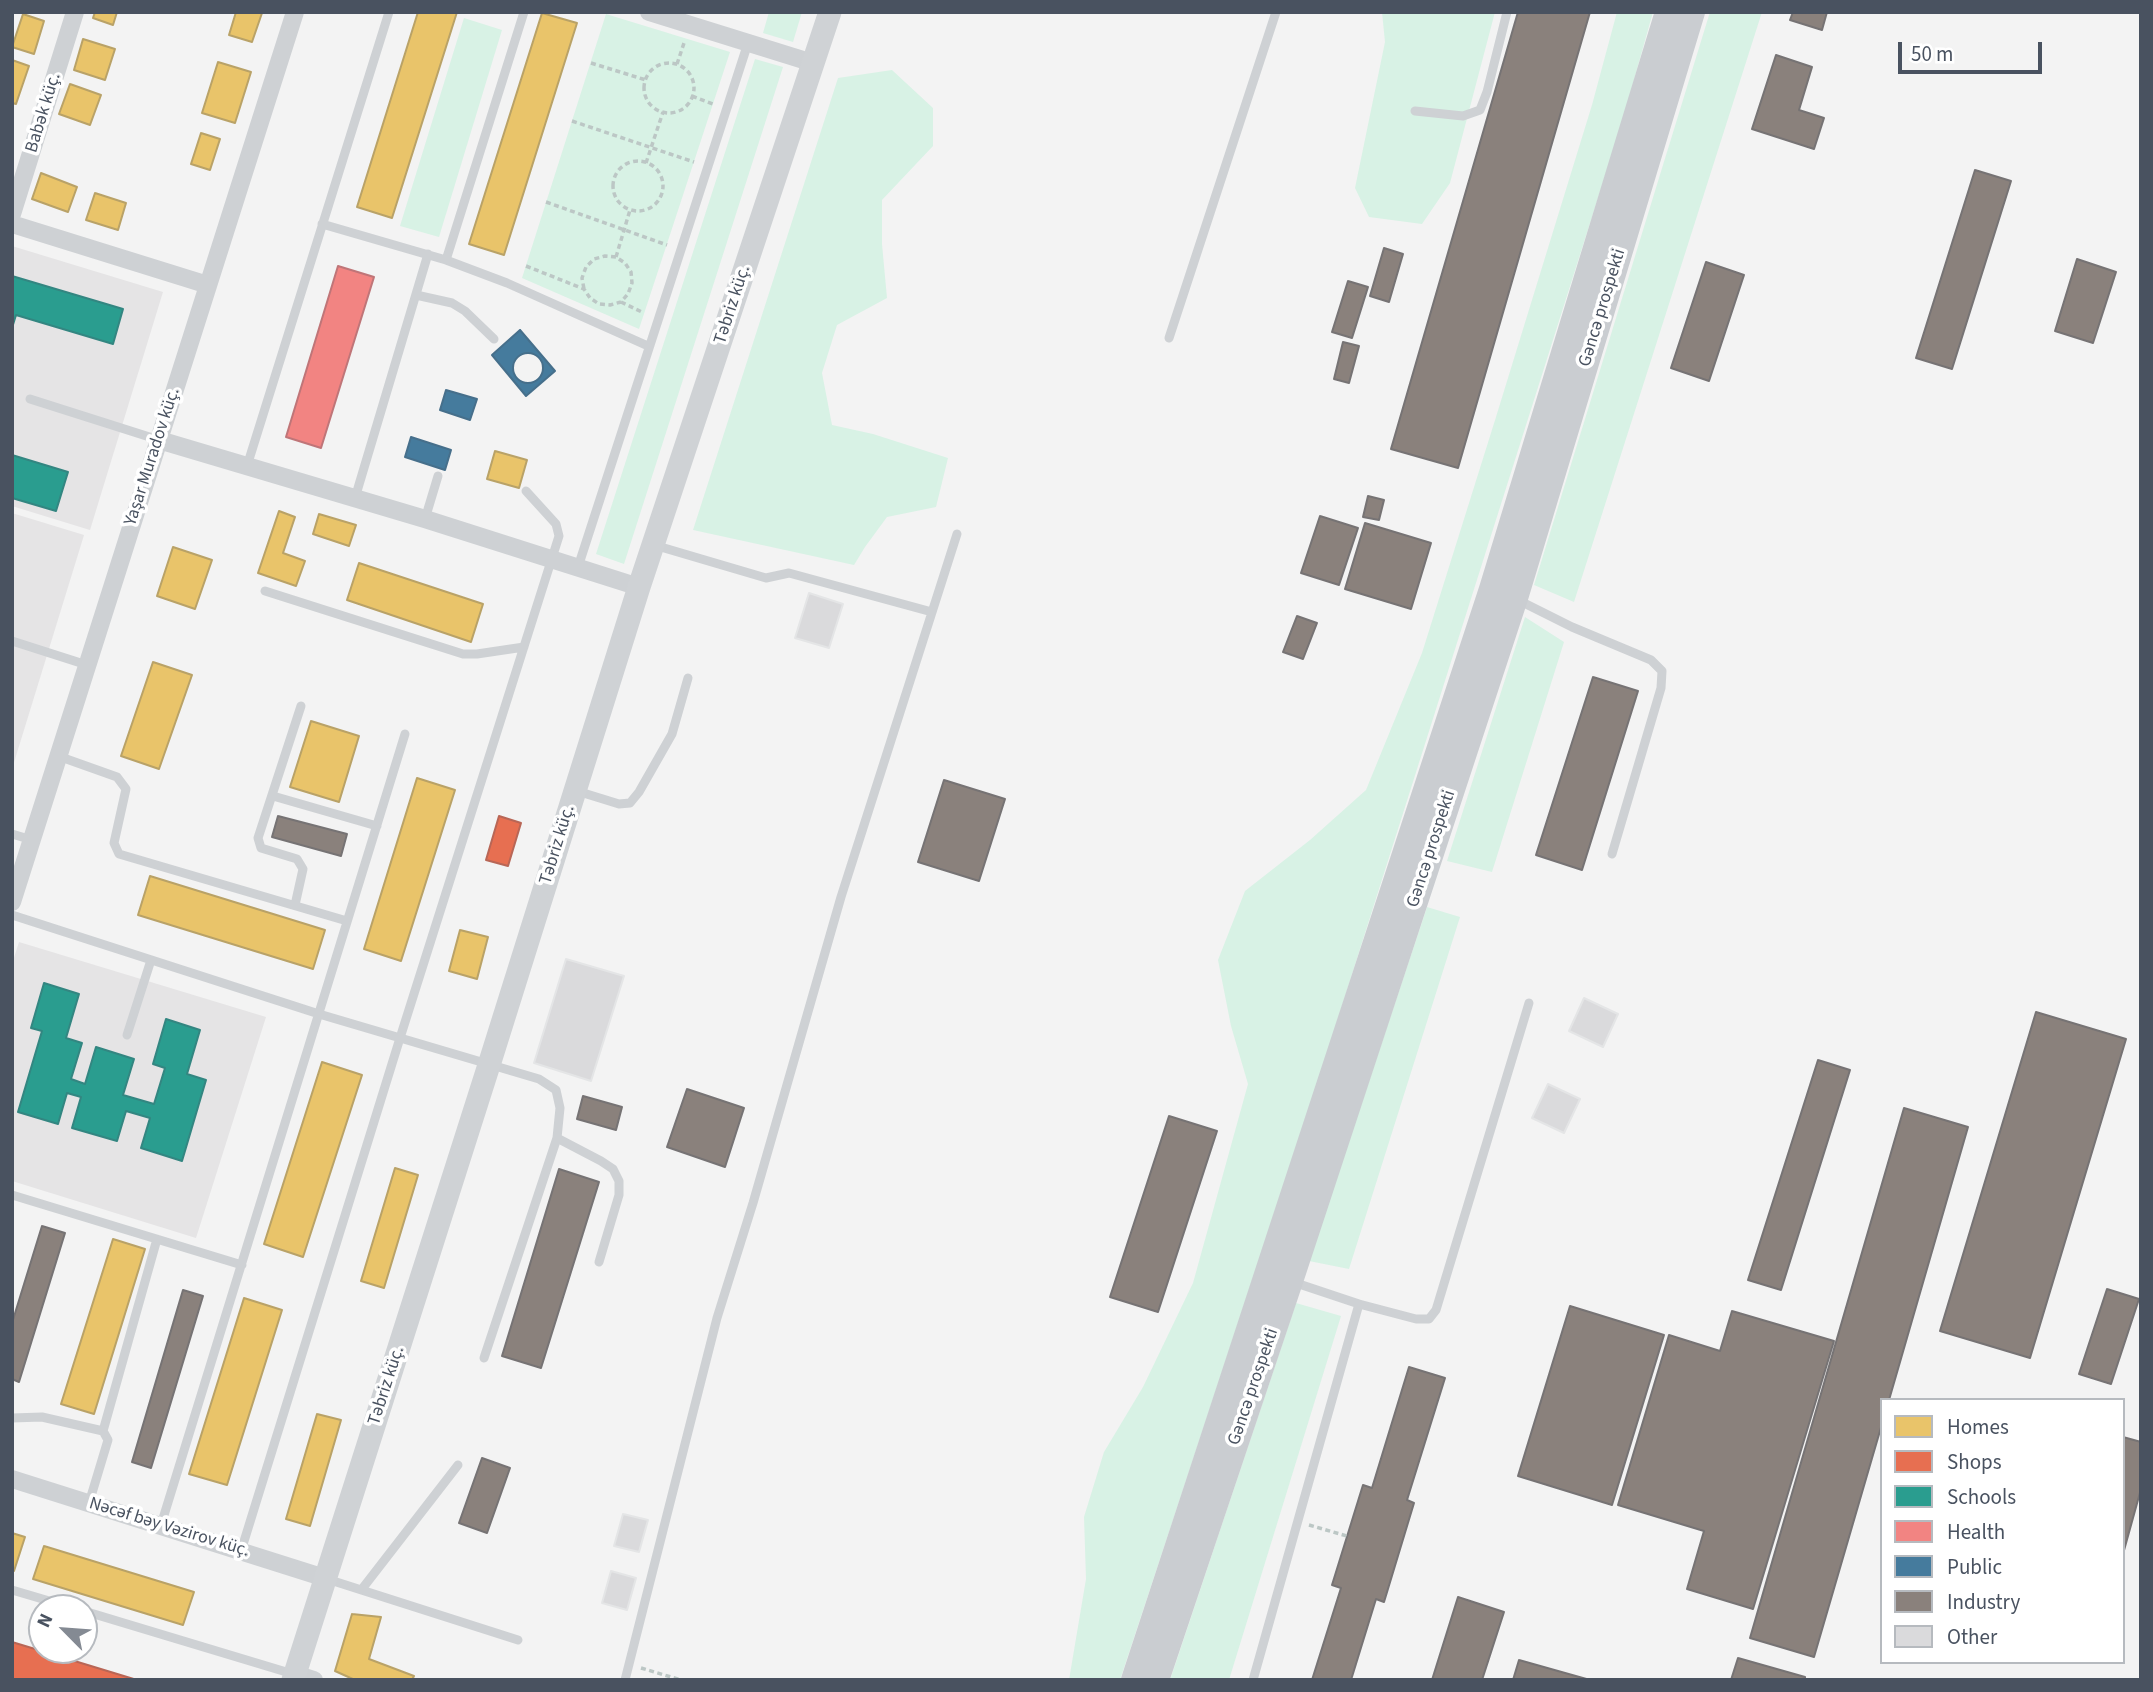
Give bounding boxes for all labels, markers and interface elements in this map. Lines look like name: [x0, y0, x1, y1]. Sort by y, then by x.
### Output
scale bar: [1901, 28, 2044, 72]
text: 50 m: [1911, 39, 1953, 69]
street label: Babək küç.: [22, 71, 66, 155]
street label: Gəncə prospekti: [1575, 247, 1631, 369]
street label: Təbriz küç.: [710, 263, 756, 347]
street label: Yaşar Muradov küç.: [121, 385, 185, 529]
street label: Gəncə prospekti: [1403, 788, 1461, 910]
street label: Təbriz küç.: [536, 803, 580, 887]
street label: Gəncə prospekti: [1224, 1326, 1284, 1448]
street label: Təbriz küç.: [364, 1344, 410, 1428]
legend: [1880, 1398, 2125, 1664]
text: Homes: [1947, 1412, 2009, 1442]
text: Shops: [1947, 1447, 2001, 1477]
text: Schools: [1947, 1482, 2016, 1512]
street label: Nəcəf bəy Vəzirov küç.: [86, 1493, 252, 1563]
text: Health: [1947, 1517, 2005, 1547]
text: Public: [1947, 1552, 2002, 1582]
text: Industry: [1947, 1587, 2020, 1617]
north arrow: [28, 1594, 98, 1664]
text: N: [30, 1609, 60, 1632]
text: Other: [1947, 1622, 1997, 1652]

